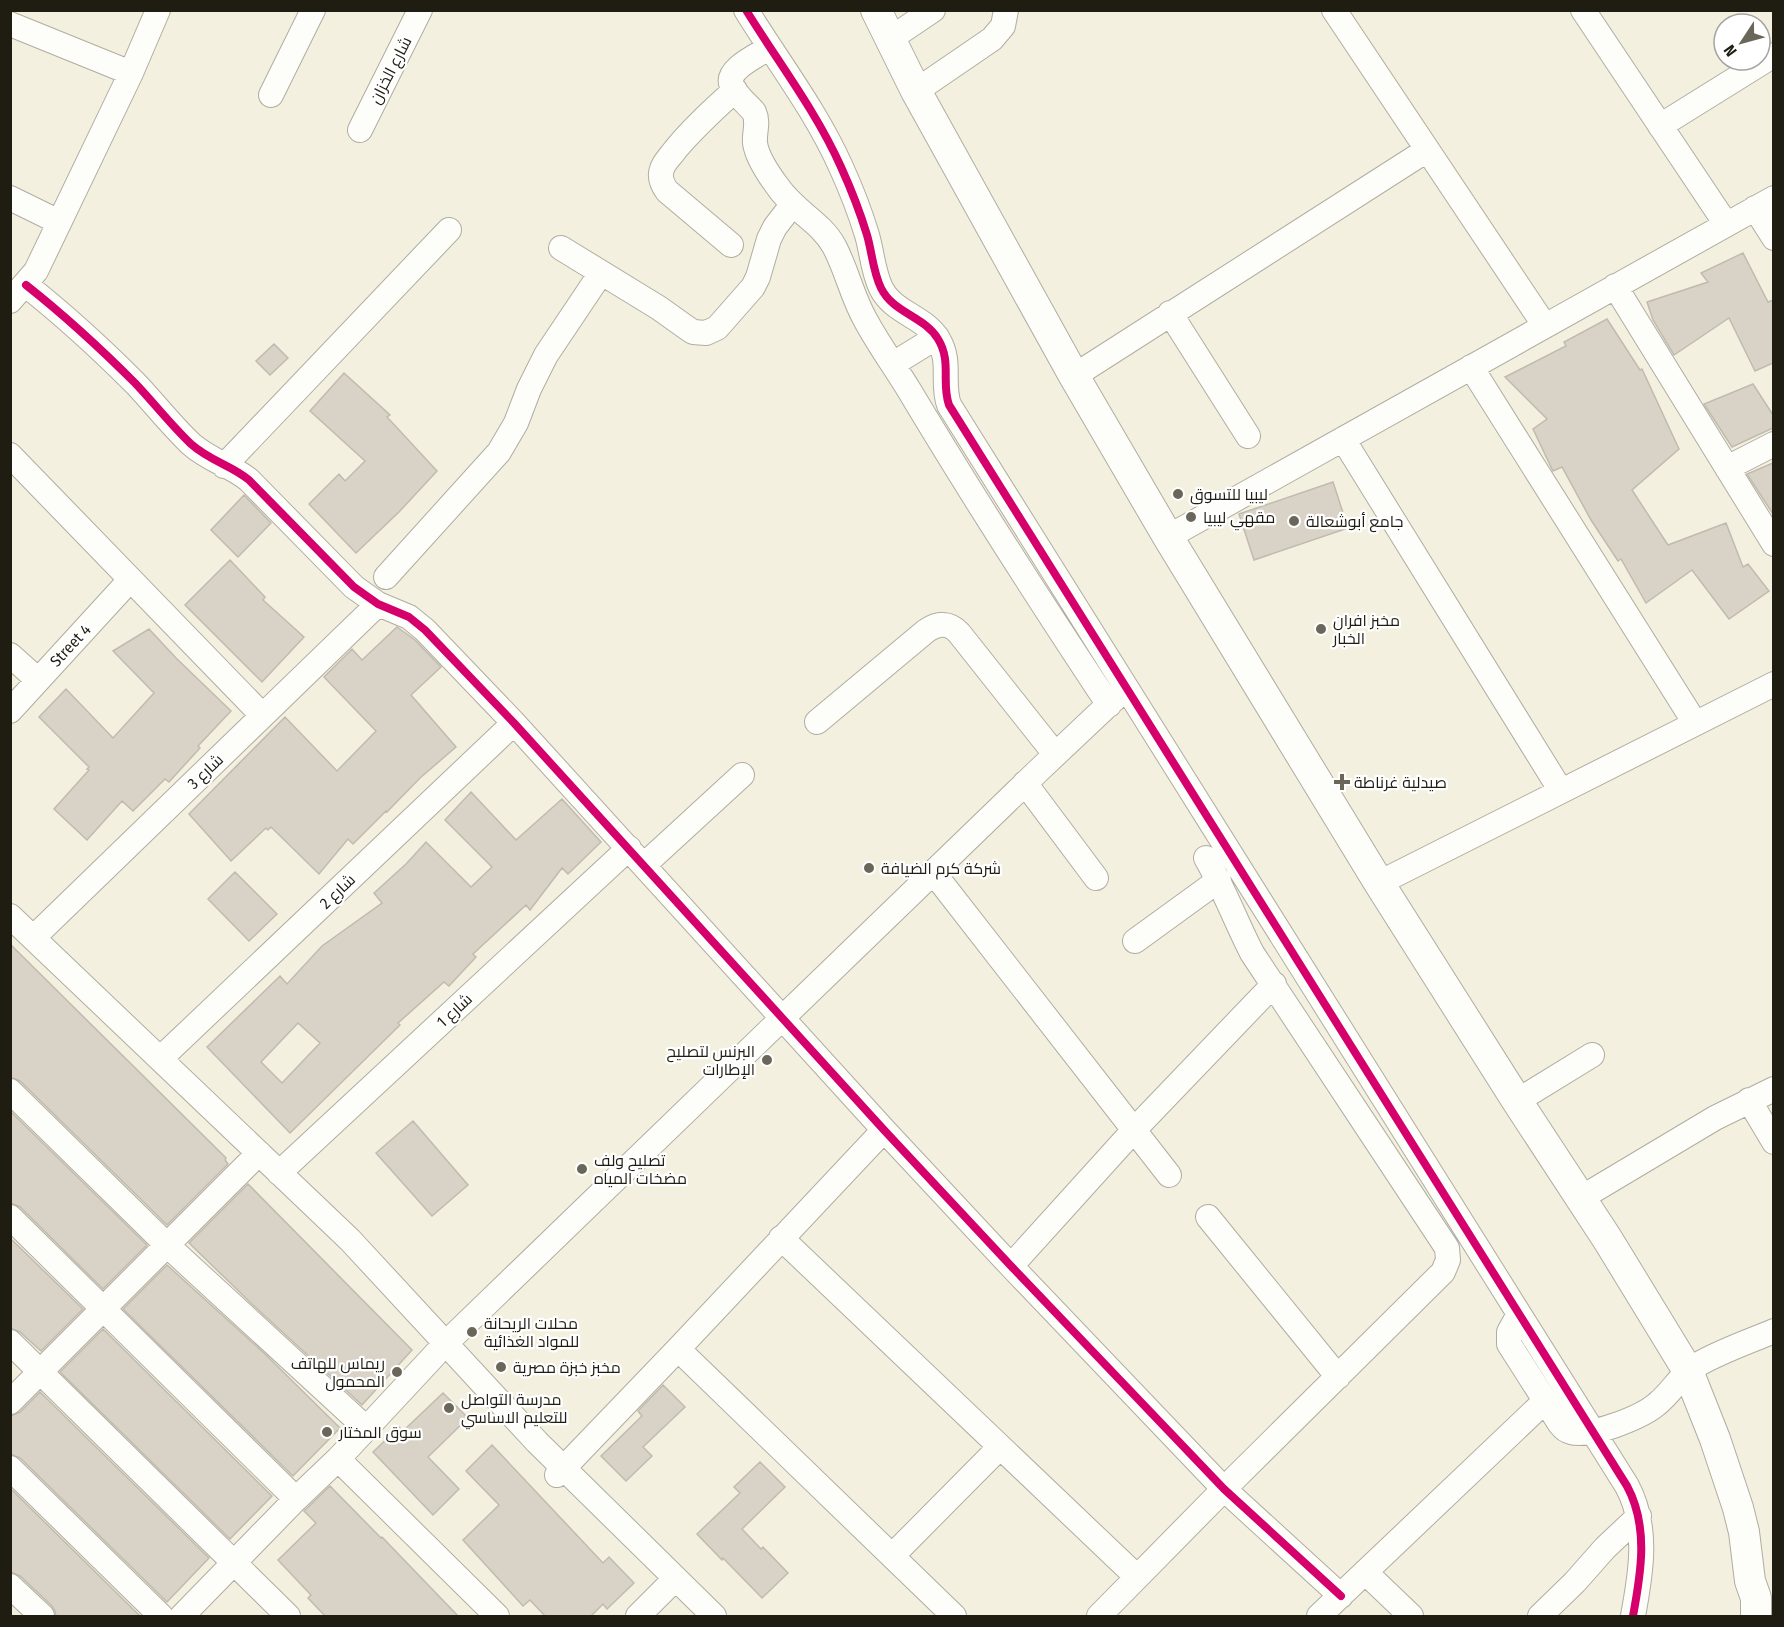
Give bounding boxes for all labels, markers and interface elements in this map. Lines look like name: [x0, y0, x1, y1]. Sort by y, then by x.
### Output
north arrow: [1712, 12, 1772, 72]
street label: شارع الخزان: [365, 33, 417, 108]
text: N: [1720, 41, 1741, 60]
place label: ليبيا للتسوق: [1190, 485, 1268, 505]
marker: ليبيا للتسوق: [1171, 487, 1185, 501]
place label: مقهي ليبيا: [1203, 508, 1275, 531]
marker: مقهي ليبيا: [1184, 510, 1198, 524]
place label: جامع أبوشعالة: [1306, 512, 1403, 533]
marker: جامع أبوشعالة: [1287, 514, 1301, 528]
place label: مخبز افران الخبار: [1332, 611, 1400, 648]
street label: Street 4: [46, 620, 95, 670]
marker: مخبز افران الخبار: [1314, 622, 1328, 636]
street label: شارع 3: [184, 750, 228, 794]
place label: صيدلية غرناطة: [1354, 773, 1447, 792]
marker: صيدلية غرناطة: [1335, 775, 1349, 789]
place label: شركة كرم الضيافة: [881, 859, 1001, 880]
marker: شركة كرم الضيافة: [862, 861, 876, 875]
street label: شارع 2: [316, 870, 360, 914]
street label: شارع 1: [433, 989, 477, 1033]
place label: البرنس لتصليح الإطارات: [666, 1042, 755, 1079]
marker: البرنس لتصليح الإطارات: [760, 1053, 774, 1067]
place label: تصليح ولف مضخات المياه: [594, 1151, 687, 1188]
marker: تصليح ولف مضخات المياه: [575, 1162, 589, 1176]
place label: محلات الريحانة للمواد الغذائية: [484, 1314, 579, 1351]
marker: محلات الريحانة للمواد الغذائية: [465, 1325, 479, 1339]
place label: ريماس للهاتف المحمول: [291, 1354, 385, 1392]
place label: مخبز خبزة مصرية: [513, 1358, 621, 1377]
marker: مخبز خبزة مصرية: [494, 1360, 508, 1374]
marker: ريماس للهاتف المحمول: [390, 1365, 404, 1379]
place label: مدرسة التواصل للتعليم الاساسي: [461, 1390, 568, 1430]
marker: مدرسة التواصل للتعليم الاساسي: [442, 1401, 456, 1415]
place label: سوق المختار: [338, 1423, 422, 1443]
marker: سوق المختار: [320, 1425, 334, 1439]

